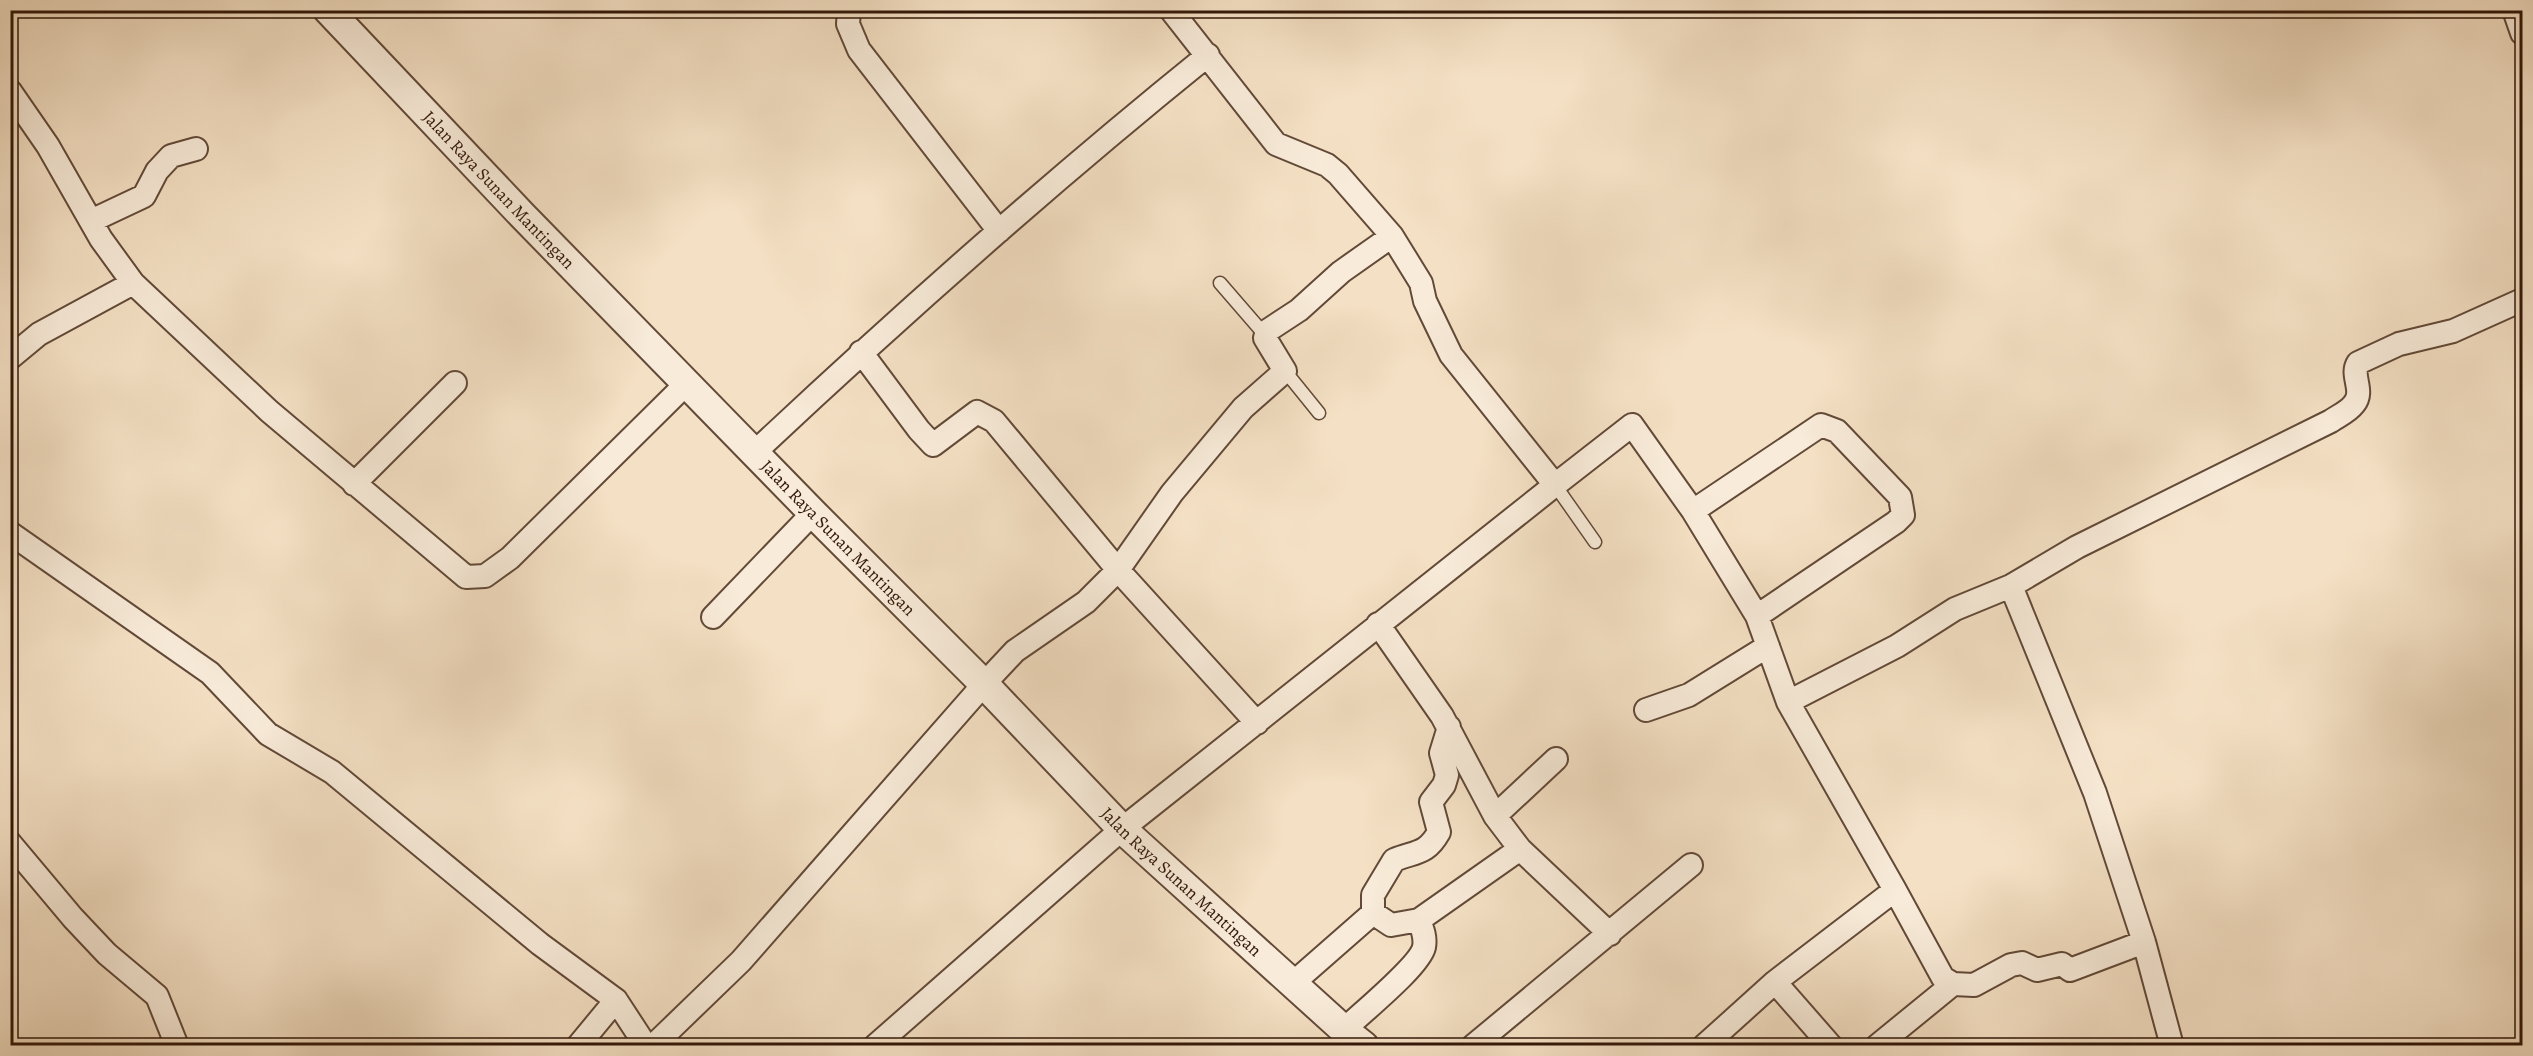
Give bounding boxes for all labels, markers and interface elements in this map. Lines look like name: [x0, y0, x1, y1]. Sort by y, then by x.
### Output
street label: Jalan Raya Sunan Mantingan: [417, 105, 580, 274]
street label: Jalan Raya Sunan Mantingan: [755, 454, 921, 621]
street label: Jalan Raya Sunan Mantingan: [1095, 802, 1267, 962]

